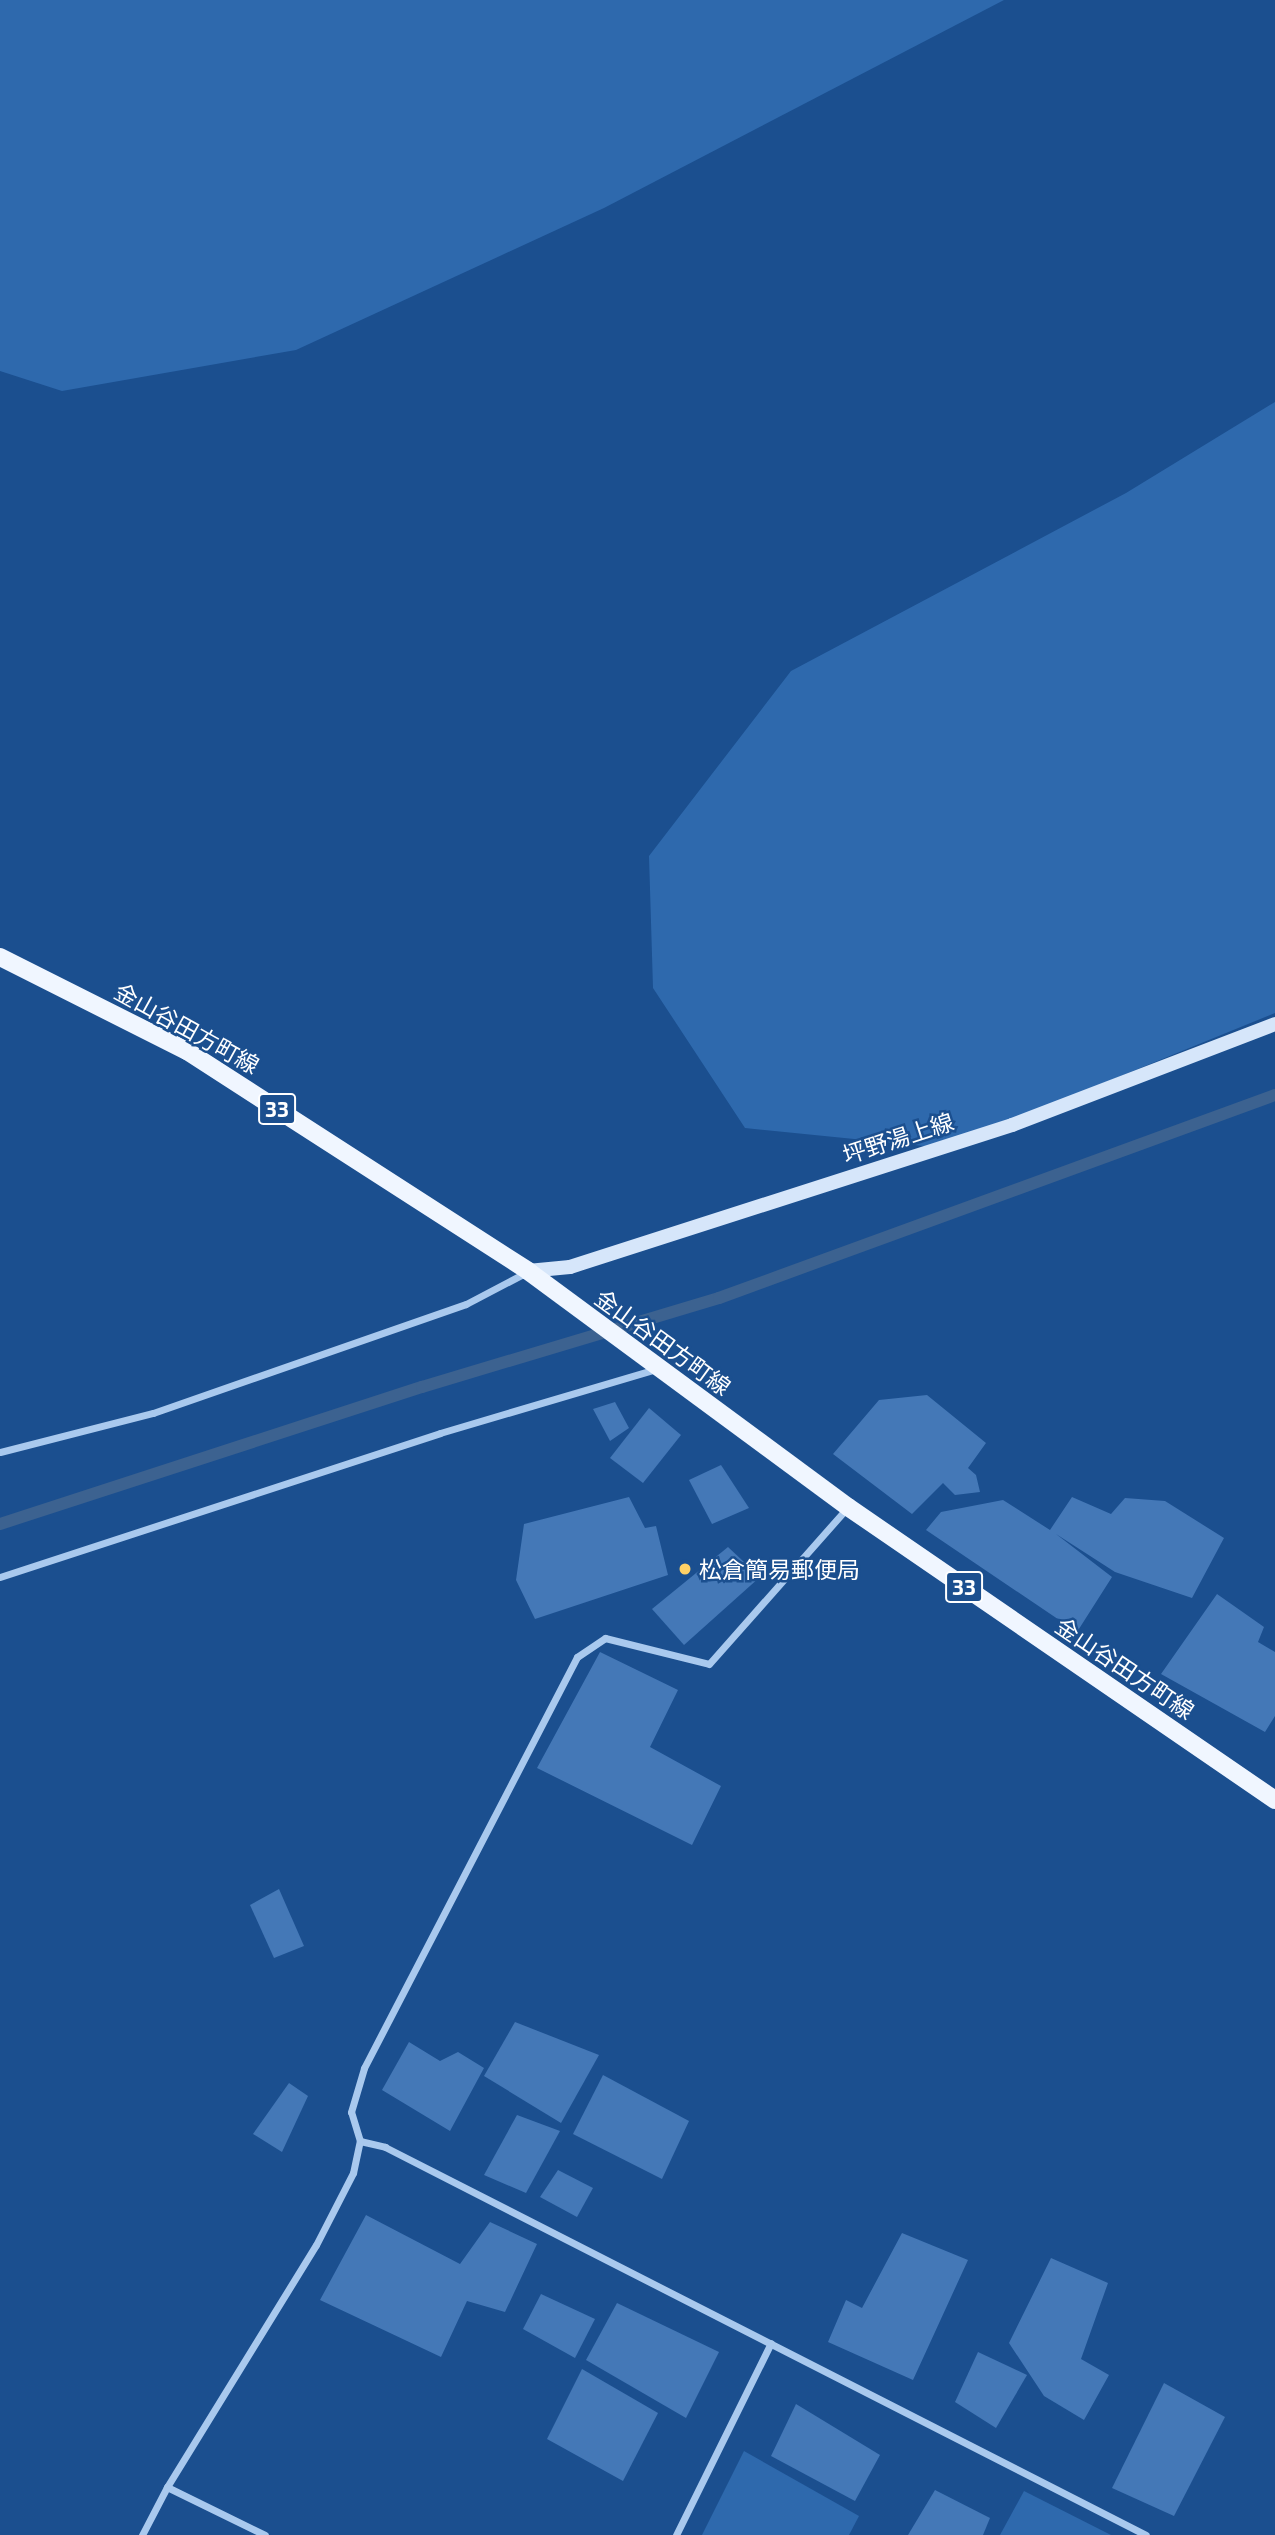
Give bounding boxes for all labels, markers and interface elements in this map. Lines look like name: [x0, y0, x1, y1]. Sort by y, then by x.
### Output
street label: 金山谷田方町線: [110, 977, 264, 1079]
road number: 33: [258, 1092, 296, 1126]
street label: 坪野湯上線: [839, 1107, 957, 1169]
street label: 金山谷田方町線: [590, 1284, 736, 1400]
place label: 松倉簡易郵便局: [699, 1555, 860, 1583]
marker: 松倉簡易郵便局: [677, 1561, 693, 1577]
road number: 33: [945, 1570, 983, 1604]
street label: 金山谷田方町線: [1051, 1612, 1199, 1724]

